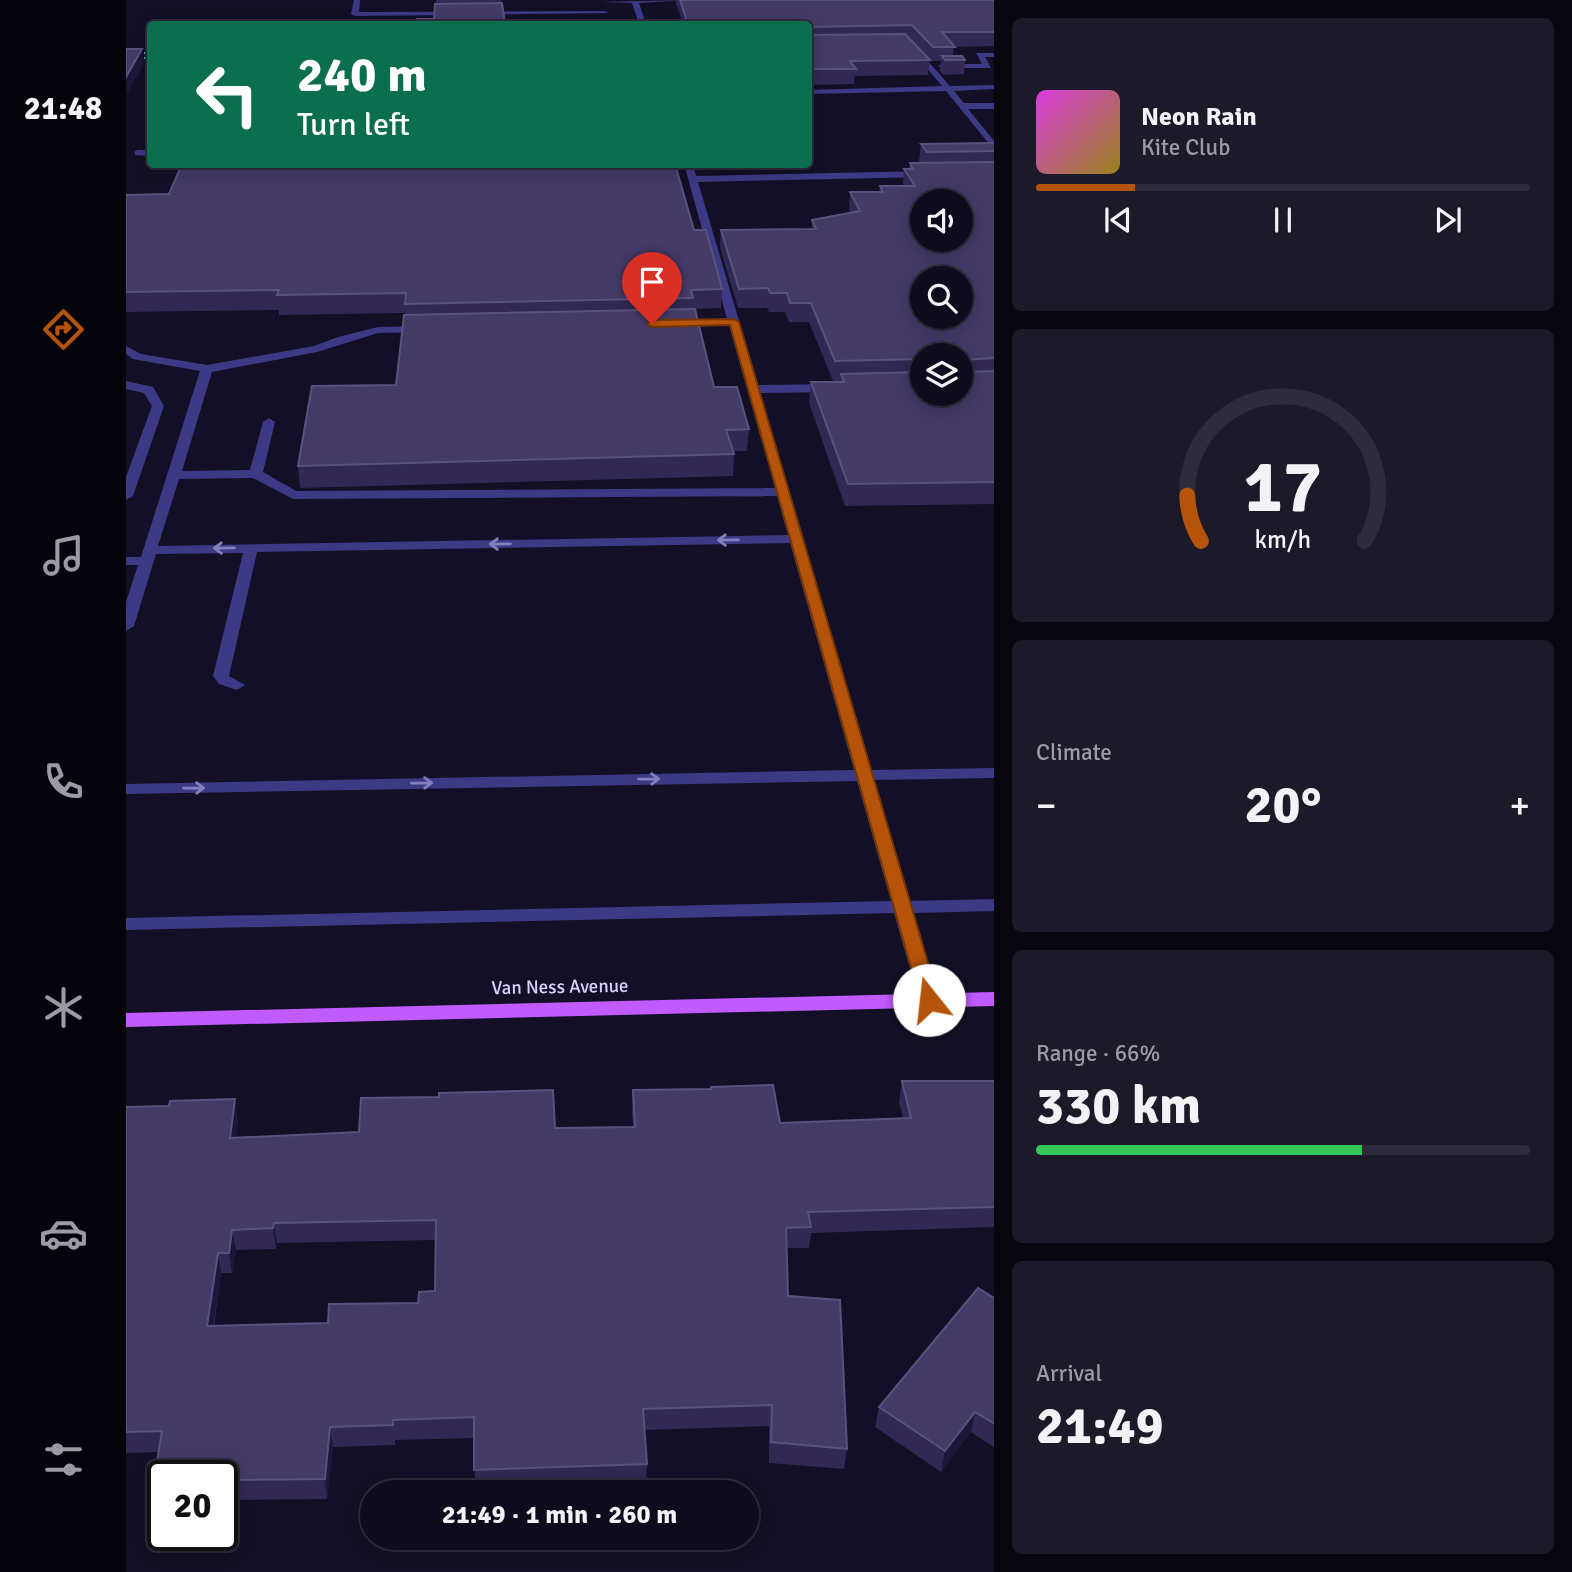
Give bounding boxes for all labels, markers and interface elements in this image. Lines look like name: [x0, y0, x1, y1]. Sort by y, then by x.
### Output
text: 240 m: [297, 45, 427, 105]
icon: left: [182, 49, 273, 140]
text: 21:48: [24, 89, 102, 128]
text: Neon Rain: [1141, 101, 1257, 133]
text: Turn left: [297, 105, 410, 144]
text: Kite Club: [1141, 133, 1230, 162]
map controls: [910, 189, 973, 406]
button: sound: [910, 189, 973, 252]
icon: previous: [1099, 201, 1137, 239]
icon: pause: [1264, 201, 1302, 239]
icon: next: [1429, 201, 1467, 239]
pin: [622, 252, 682, 324]
icon: arrive: [633, 263, 671, 301]
button: search: [910, 266, 973, 329]
icon: directions: [39, 305, 88, 354]
button: layers: [910, 343, 973, 406]
text: 17: [1244, 444, 1322, 533]
text: km/h: [1255, 524, 1311, 555]
icon: music: [39, 531, 88, 580]
one-way arrow: [717, 533, 740, 547]
one-way arrow: [489, 537, 512, 551]
one-way arrow: [213, 542, 236, 555]
text: Climate: [1036, 738, 1112, 767]
icon: phone: [39, 757, 88, 806]
one-way arrow: [637, 772, 660, 786]
text: 20°: [1245, 773, 1321, 837]
one-way arrow: [410, 777, 433, 790]
one-way arrow: [182, 781, 205, 794]
text: −: [1036, 782, 1057, 829]
text: +: [1509, 782, 1530, 829]
position arrow: [892, 963, 966, 1037]
street label: Van Ness Avenue: [491, 974, 629, 1000]
icon: climate: [39, 983, 88, 1032]
text: Range · 66%: [1036, 1039, 1160, 1068]
text: 330 km: [1036, 1074, 1201, 1138]
icon: car: [39, 1209, 88, 1258]
text: Arrival: [1036, 1359, 1102, 1388]
text: 21:49: [1036, 1394, 1164, 1458]
icon: filters: [39, 1435, 88, 1484]
speed limit sign: 20: [147, 1460, 238, 1551]
text: 21:49 · 1 min · 260 m: [442, 1499, 677, 1531]

